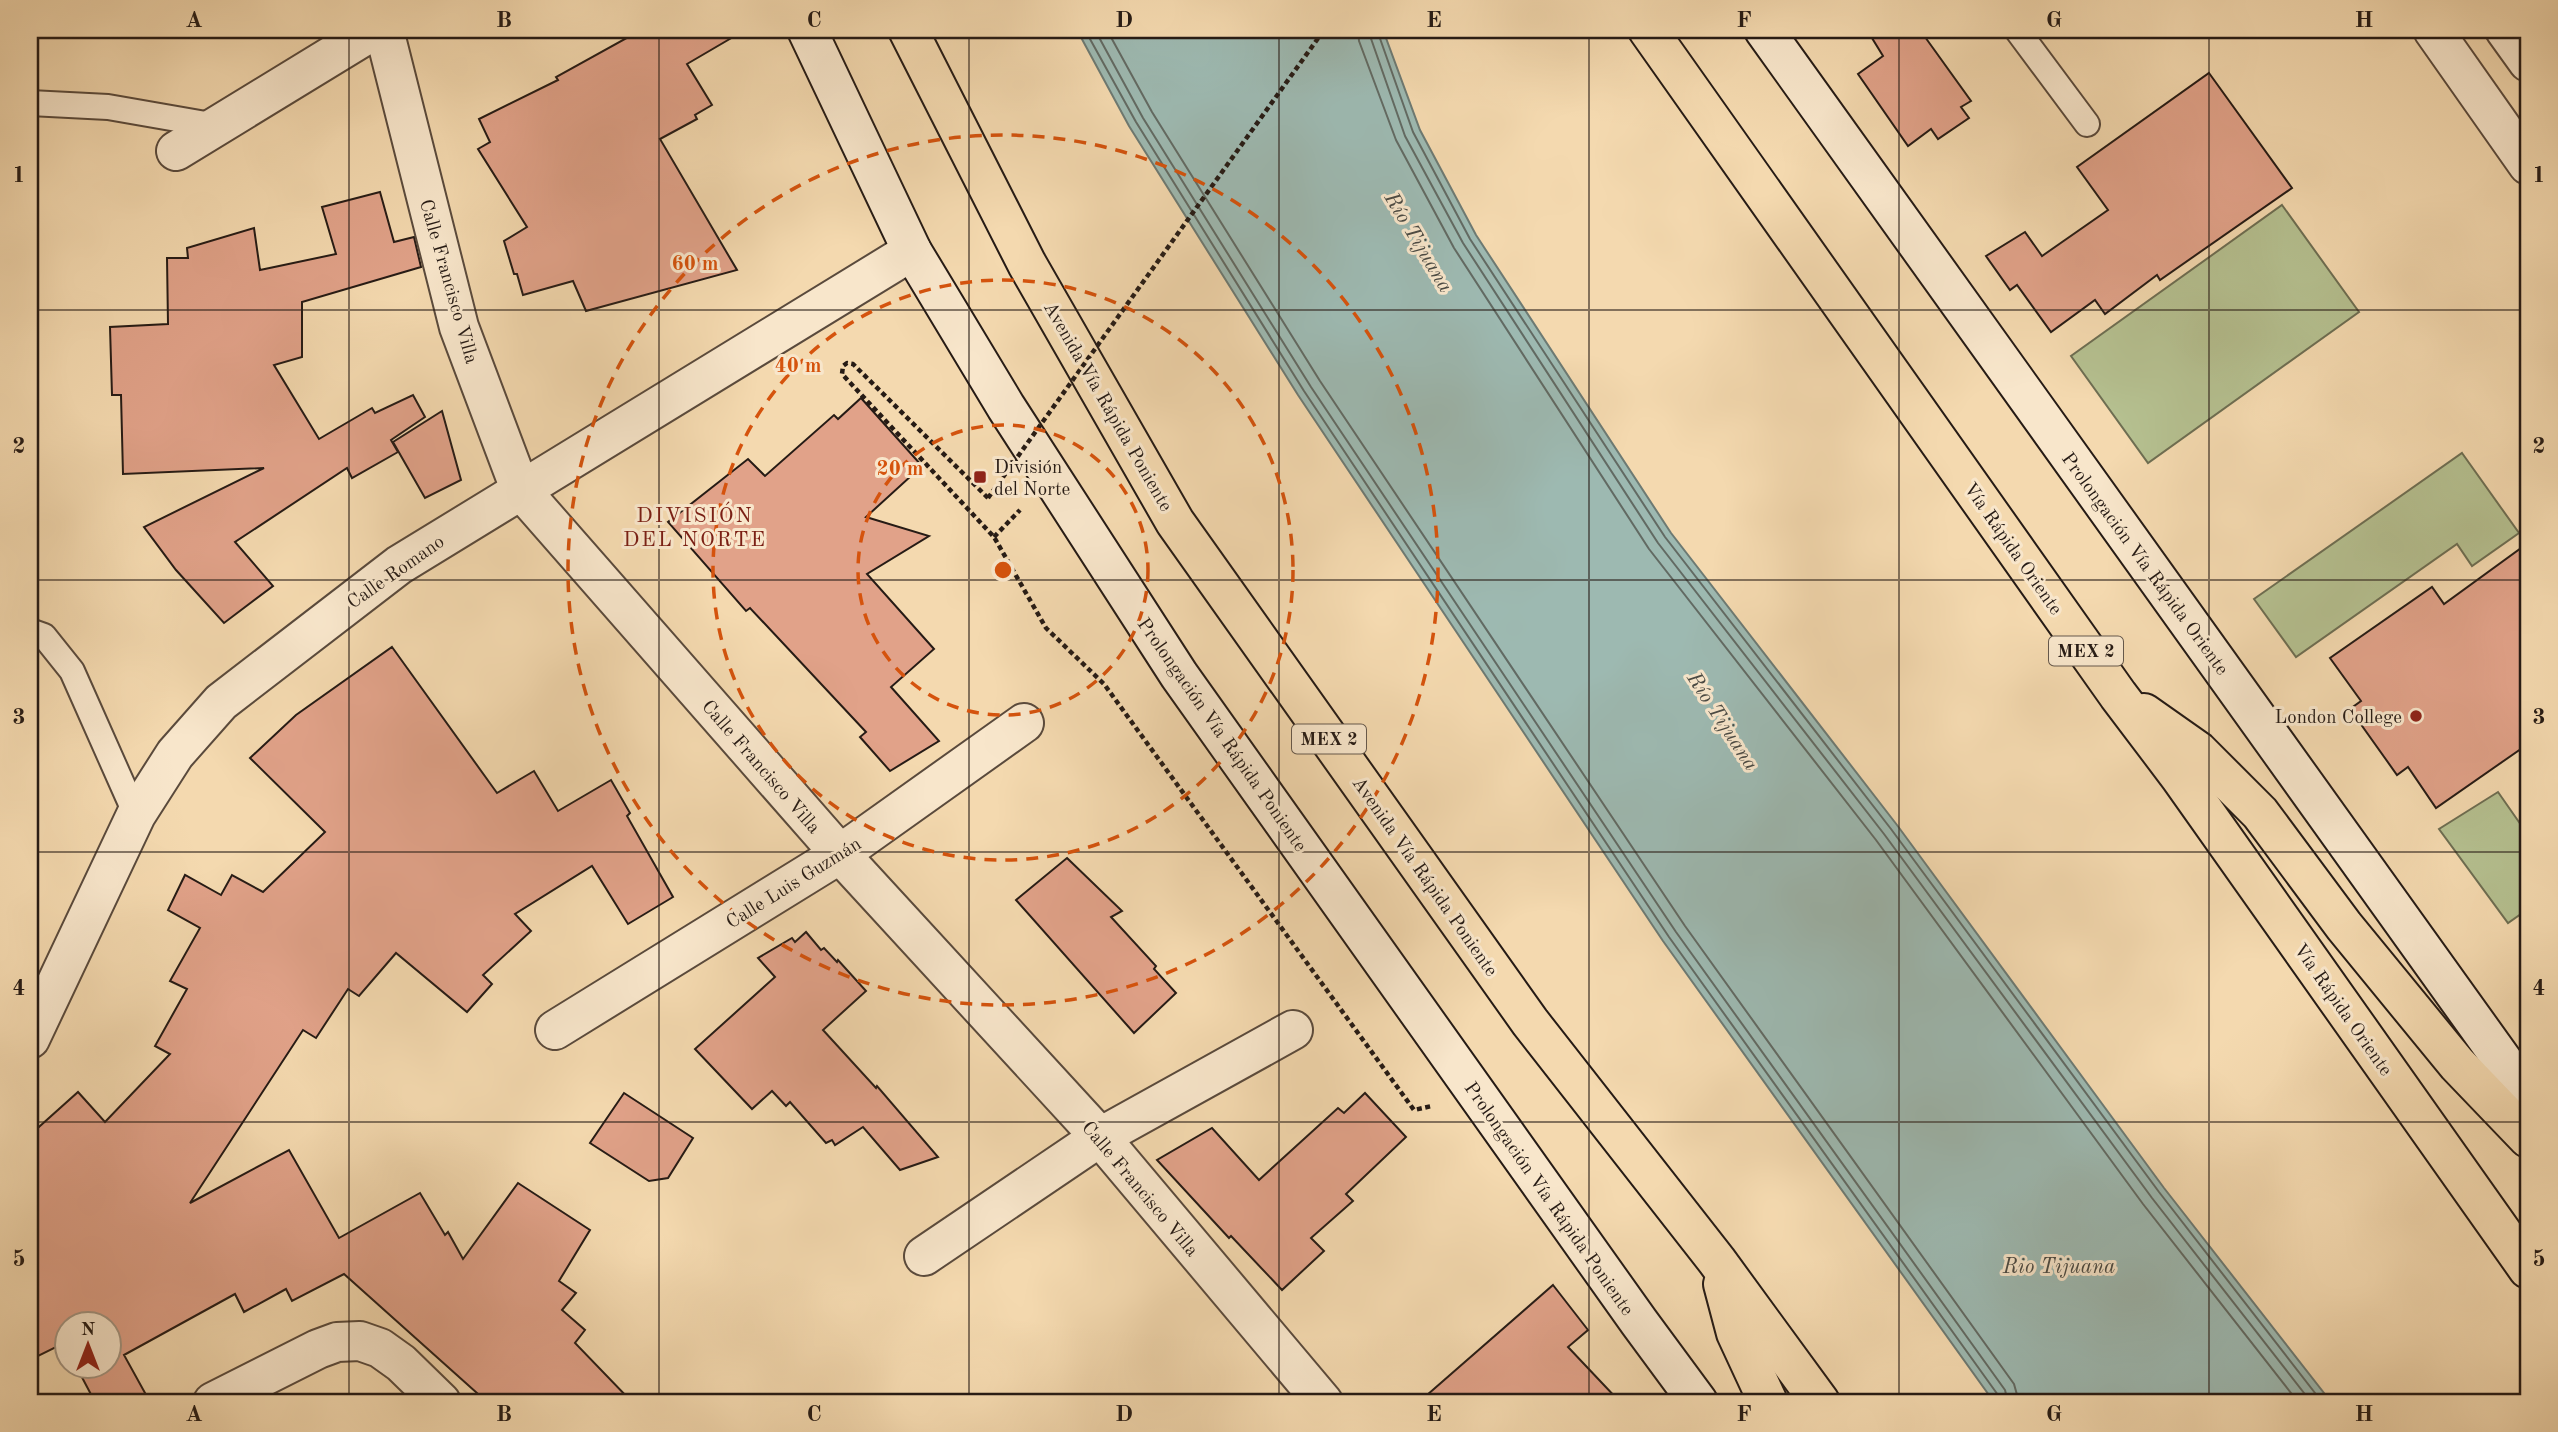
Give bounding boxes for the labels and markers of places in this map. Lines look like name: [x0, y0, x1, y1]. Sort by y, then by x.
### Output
place label: División del Norte: [994, 459, 1070, 500]
marker: División del Norte: [972, 469, 988, 485]
centre of rings: [991, 558, 1015, 582]
marker: London College: [2408, 708, 2424, 724]
place label: London College: [2275, 709, 2402, 728]

